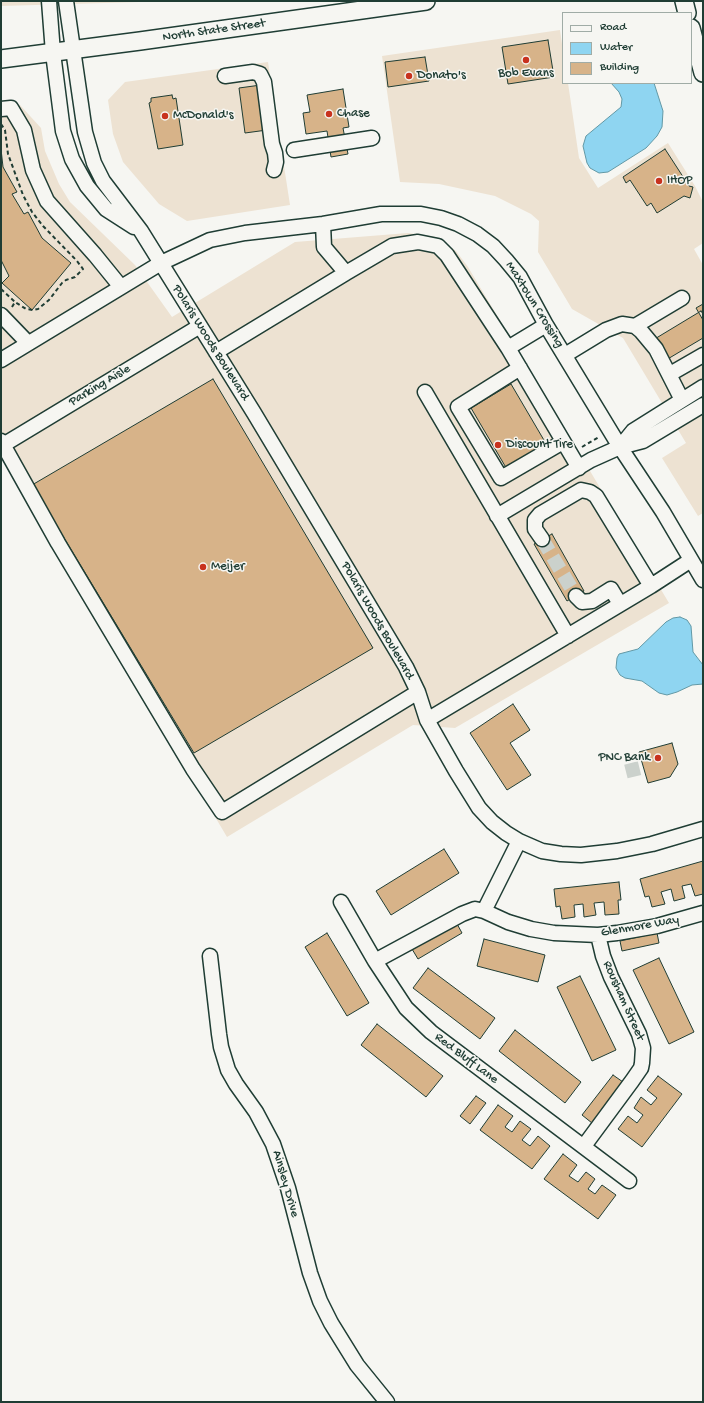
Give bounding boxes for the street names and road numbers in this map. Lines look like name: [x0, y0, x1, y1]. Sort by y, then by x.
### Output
street label: North State Street: [162, 16, 266, 46]
street label: Maxtown Crossing: [501, 259, 567, 351]
street label: Polaris Woods Boulevard: [168, 282, 252, 404]
street label: Parking Aisle: [66, 362, 134, 410]
street label: Polaris Woods Boulevard: [337, 559, 417, 683]
street label: Glenmore Way: [600, 912, 680, 942]
street label: Rousham Street: [598, 959, 648, 1043]
street label: Red Bluff Lane: [431, 1030, 501, 1088]
street label: Ainsley Drive: [268, 1149, 302, 1219]

